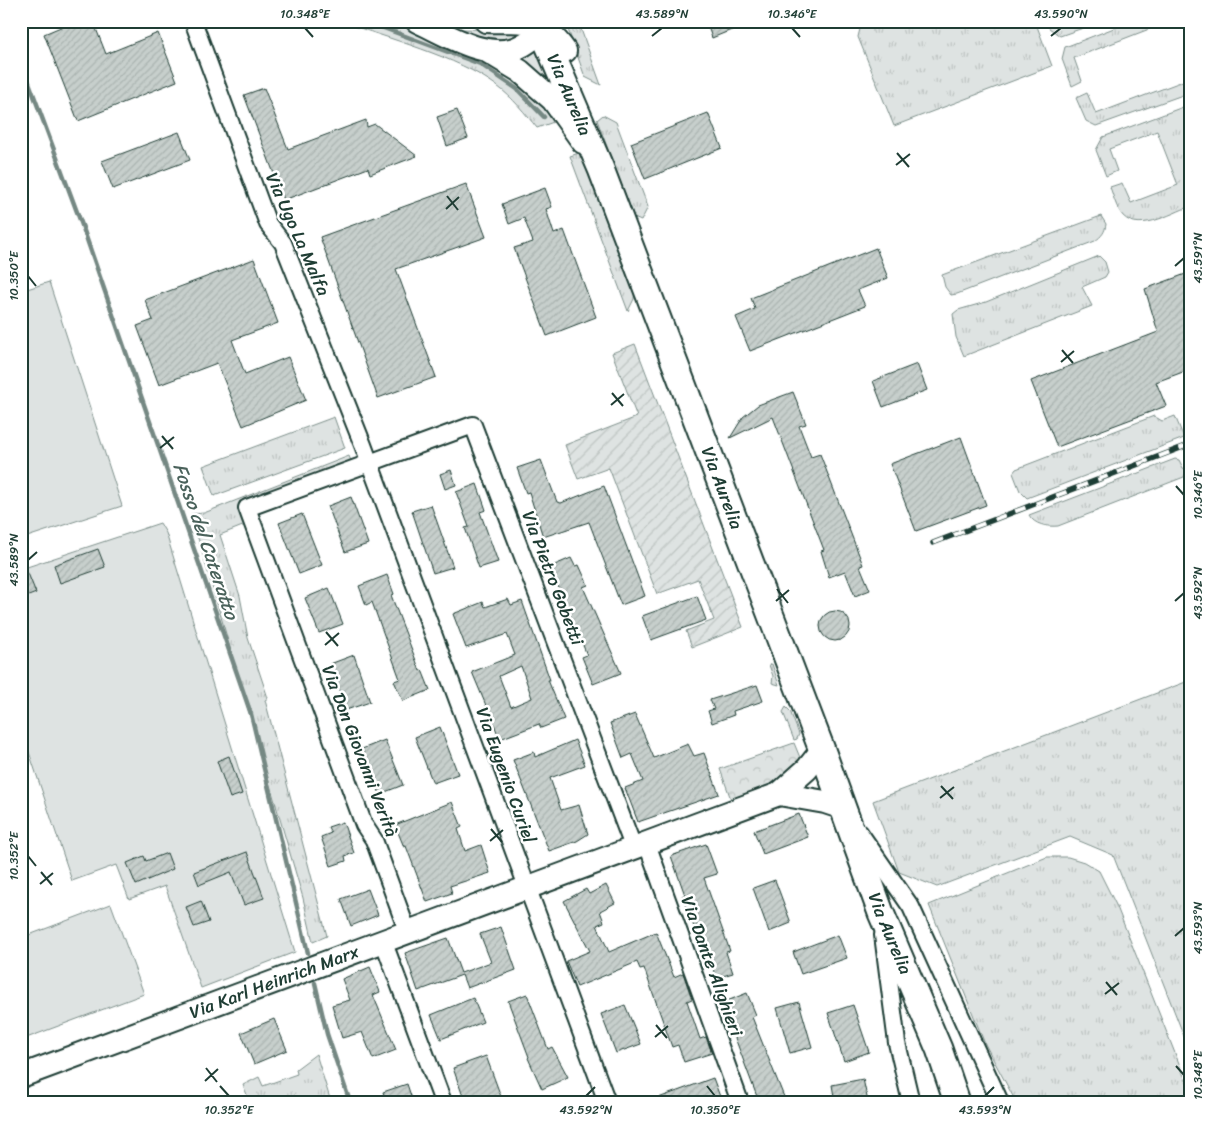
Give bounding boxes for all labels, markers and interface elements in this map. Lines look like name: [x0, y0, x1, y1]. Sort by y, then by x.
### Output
text: 10.348°E: [280, 3, 331, 25]
text: 43.589°N: [635, 3, 689, 25]
text: 10.346°E: [767, 3, 818, 25]
text: 43.590°N: [1034, 3, 1088, 25]
street label: Via Aurelia: [538, 48, 601, 141]
street label: Via Ugo La Malfa: [256, 167, 340, 301]
text: 43.591°N: [1187, 232, 1209, 284]
text: 10.350°E: [3, 250, 25, 301]
street label: Via Aurelia: [692, 442, 753, 534]
water label: Fosso del Cateratto: [164, 458, 249, 626]
text: 10.346°E: [1187, 469, 1209, 520]
street label: Via Pietro Gobetti: [513, 506, 594, 651]
text: 43.589°N: [3, 533, 25, 587]
text: 43.592°N: [1187, 566, 1209, 619]
street label: Via Don Giovanni Verità: [312, 660, 408, 842]
street label: Via Eugenio Curiel: [467, 703, 546, 848]
text: 10.352°E: [3, 830, 25, 881]
street label: Via Aurelia: [859, 888, 921, 980]
street label: Via Dante Alighieri: [672, 891, 753, 1042]
text: 43.593°N: [1187, 901, 1209, 954]
street label: Via Karl Heinrich Marx: [184, 935, 364, 1028]
text: 10.348°E: [1187, 1049, 1209, 1100]
text: 10.352°E: [205, 1099, 255, 1121]
text: 43.592°N: [560, 1099, 613, 1121]
text: 10.350°E: [690, 1099, 741, 1121]
text: 43.593°N: [959, 1099, 1012, 1121]

